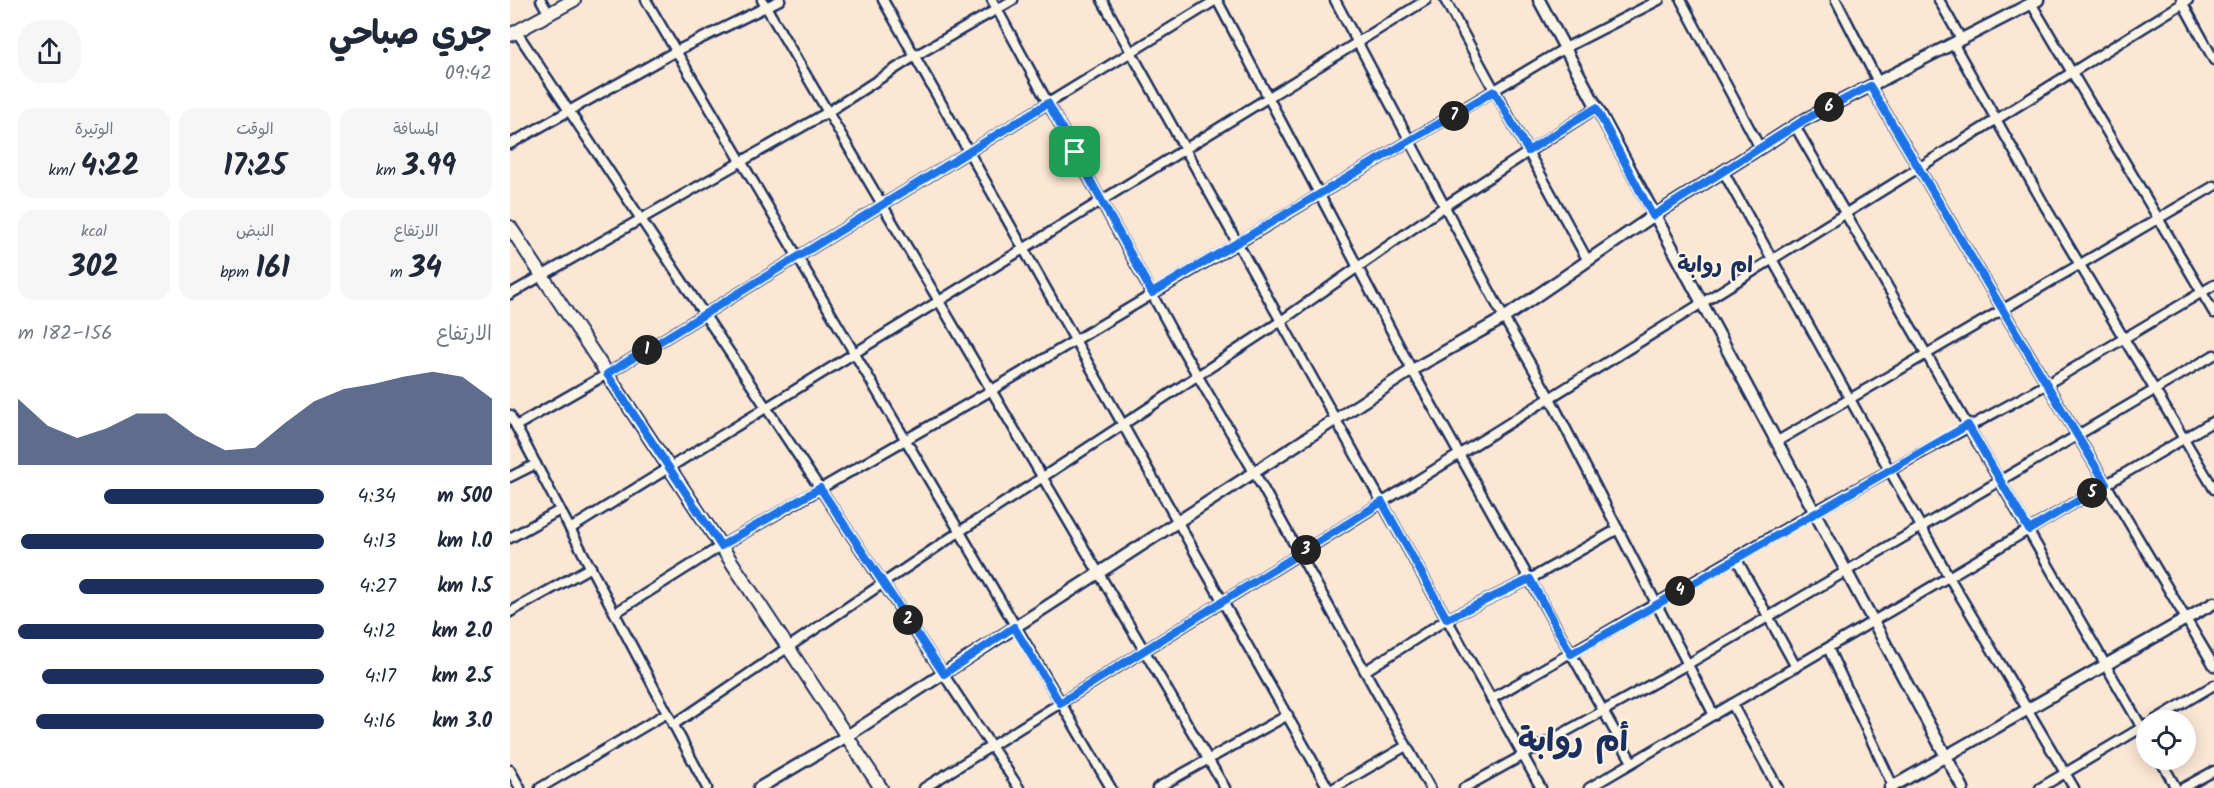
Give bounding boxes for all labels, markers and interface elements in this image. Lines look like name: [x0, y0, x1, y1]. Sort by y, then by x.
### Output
text: جري صباحي: [329, 9, 492, 62]
button: share: [18, 20, 81, 83]
text: 09:42: [445, 58, 492, 90]
pin: 6: [1814, 92, 1844, 122]
text: 6: [1825, 94, 1833, 119]
pin: 7: [1439, 101, 1469, 131]
text: 7: [1450, 103, 1458, 128]
text: الوتيرة: [75, 117, 113, 142]
text: الوقت: [236, 117, 274, 142]
text: المسافة: [393, 117, 439, 142]
pin: [1049, 126, 1100, 177]
icon: arrive: [1058, 135, 1091, 168]
text: 4:22: [81, 143, 140, 191]
text: 17:25: [223, 143, 287, 191]
text: 3.99: [402, 143, 456, 191]
text: /km: [48, 158, 81, 183]
text: km: [376, 158, 402, 183]
text: kcal: [81, 219, 107, 244]
text: النبض: [236, 219, 274, 244]
text: الارتفاع: [394, 219, 438, 244]
text: 302: [69, 244, 119, 292]
text: 161: [255, 245, 290, 293]
text: 34: [409, 245, 442, 293]
district label: ام روابة: [1677, 249, 1753, 284]
text: bpm: [220, 260, 255, 285]
text: m: [390, 260, 409, 285]
text: 156–182 m: [18, 318, 112, 350]
text: الارتفاع: [436, 319, 492, 351]
pin: 1: [632, 335, 662, 365]
text: 1: [645, 337, 649, 362]
pin: 5: [2077, 478, 2107, 508]
text: 5: [2088, 480, 2096, 505]
text: 4:34: [358, 481, 396, 513]
text: 500 m: [437, 481, 492, 513]
text: 4:13: [362, 526, 396, 558]
text: 1.0 km: [437, 526, 492, 558]
pin: 3: [1291, 535, 1321, 565]
text: 3: [1302, 537, 1310, 562]
text: 4:27: [359, 571, 396, 603]
text: 1.5 km: [437, 571, 492, 603]
pin: 4: [1665, 576, 1695, 606]
text: 4: [1676, 578, 1684, 603]
pin: 2: [893, 605, 923, 635]
text: 2: [903, 607, 913, 632]
text: 4:12: [362, 616, 396, 648]
text: 2.0 km: [431, 616, 492, 648]
text: 4:17: [365, 661, 396, 693]
text: 2.5 km: [432, 661, 492, 693]
text: 4:16: [363, 706, 396, 738]
text: 3.0 km: [432, 706, 492, 738]
map controls: [2136, 710, 2196, 770]
button: locate: [2136, 710, 2196, 770]
district label: أم روابة: [1518, 717, 1629, 768]

